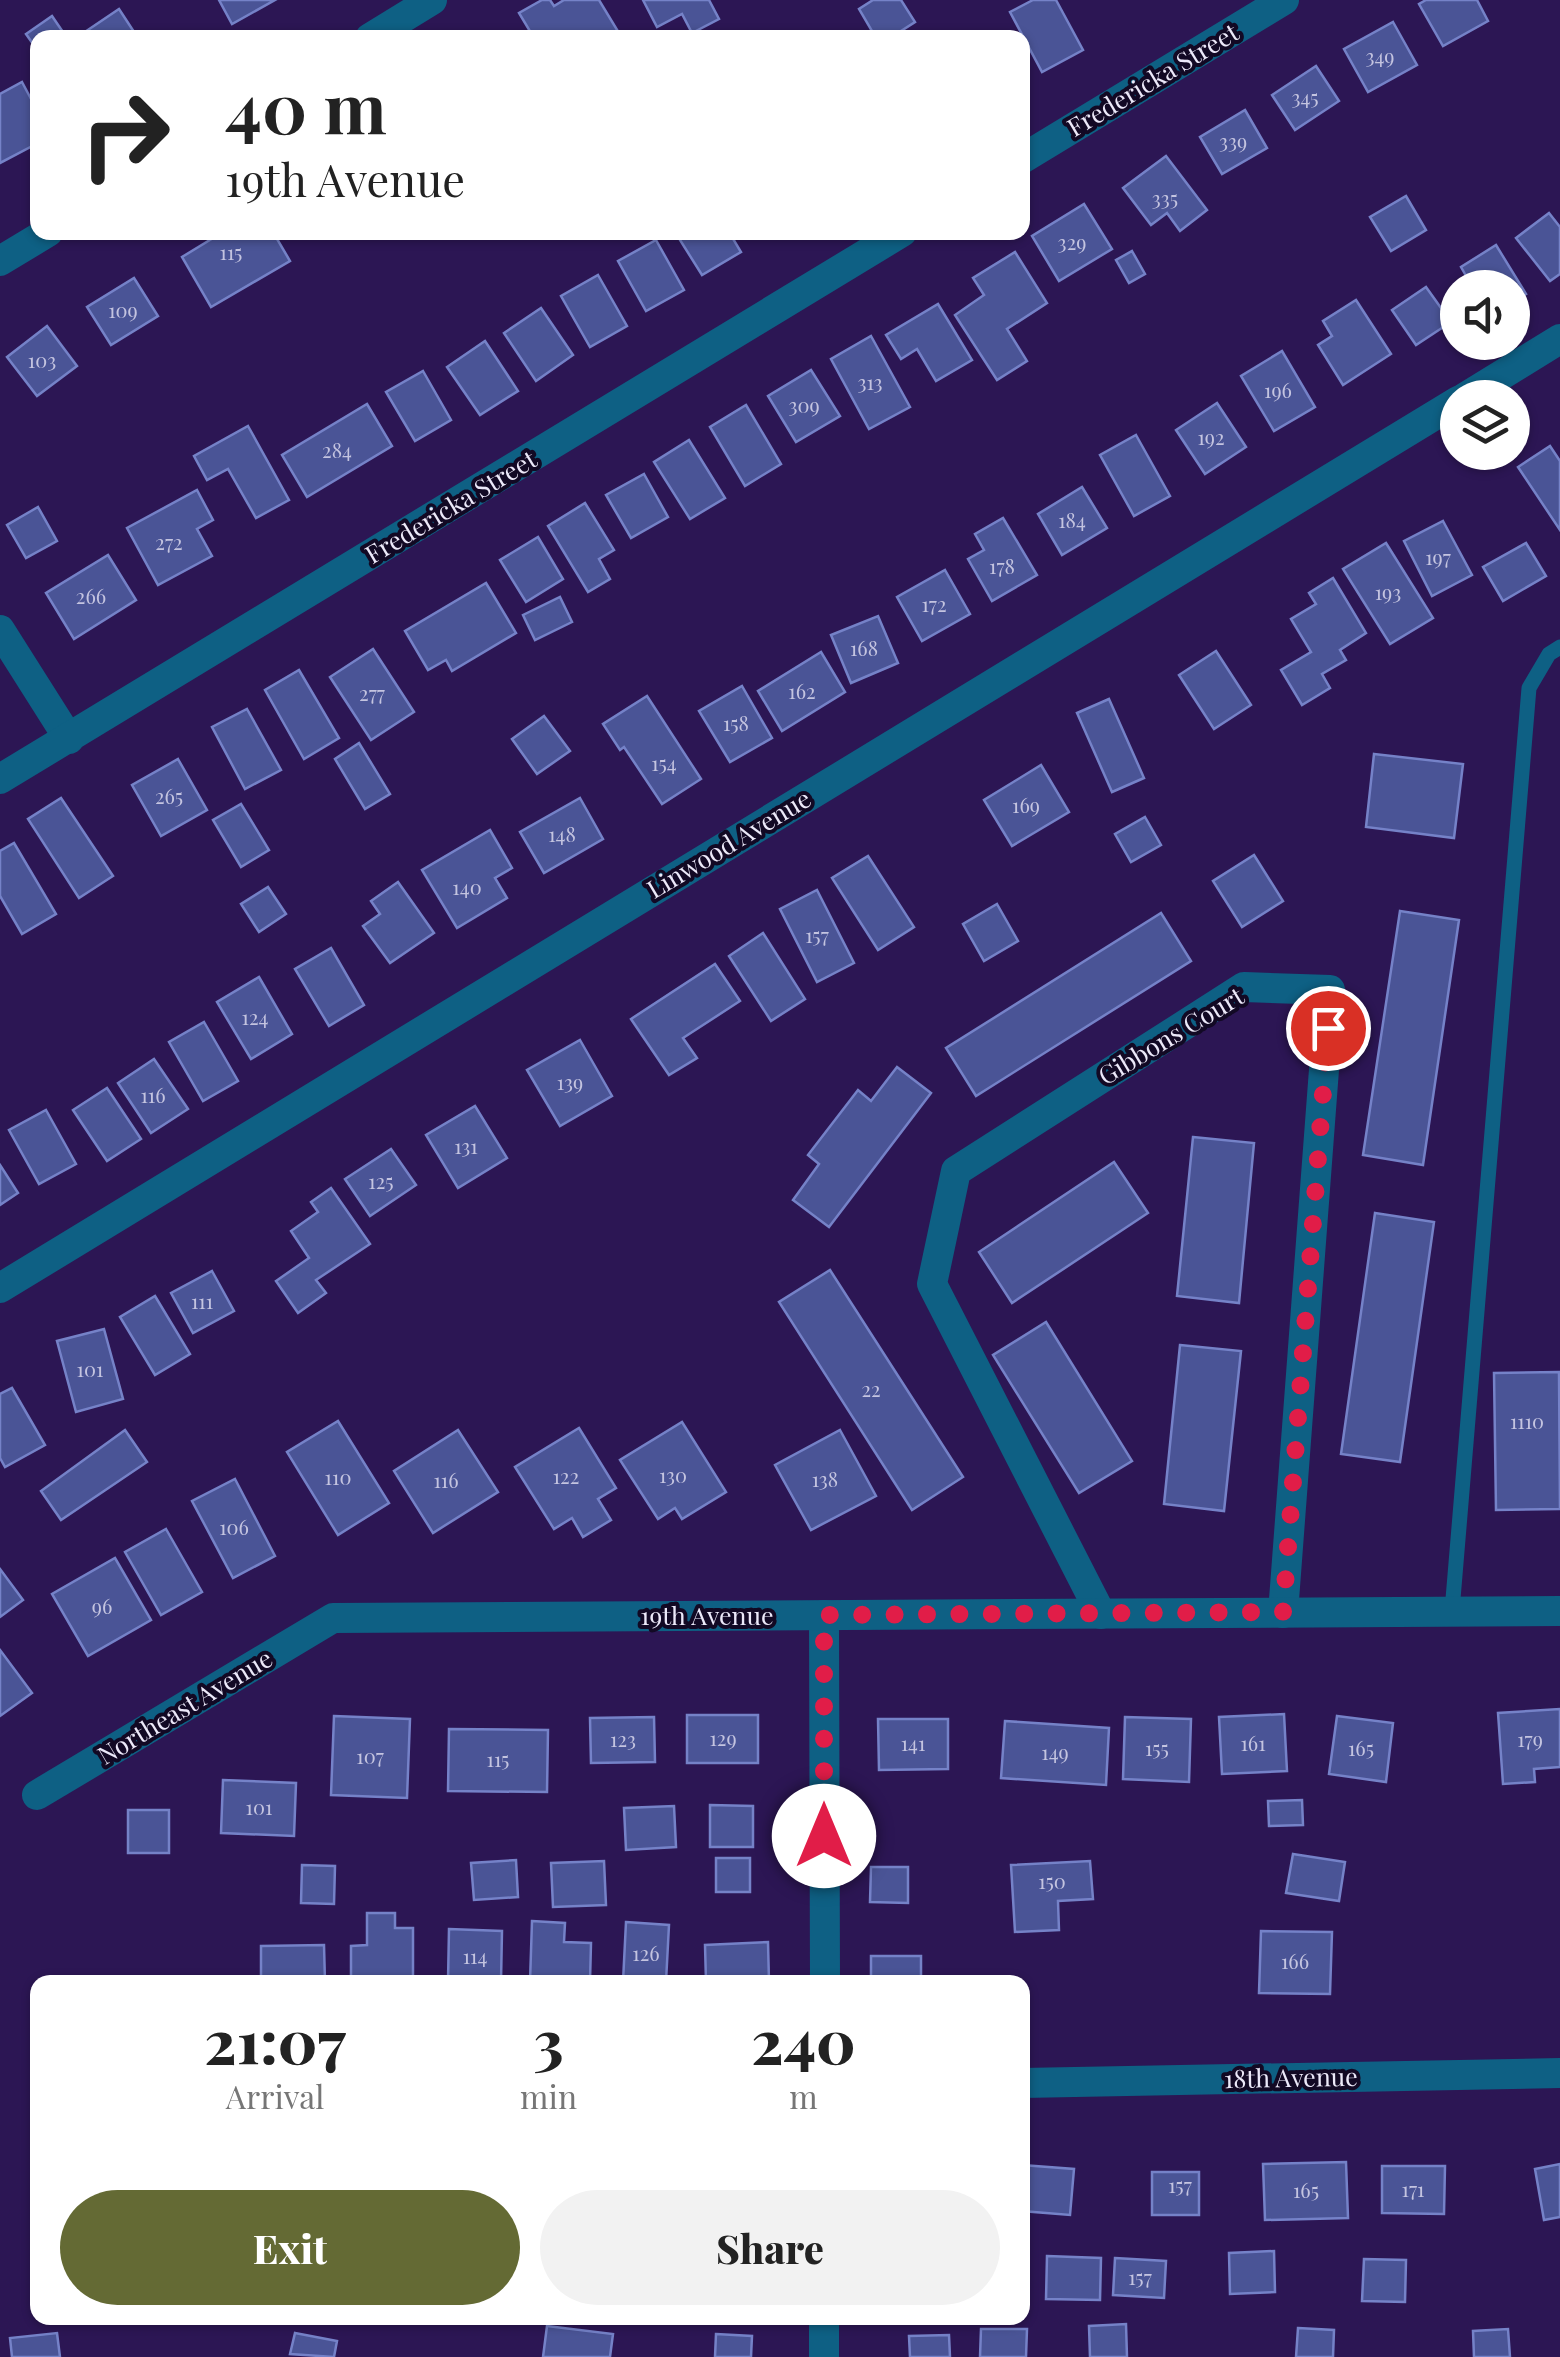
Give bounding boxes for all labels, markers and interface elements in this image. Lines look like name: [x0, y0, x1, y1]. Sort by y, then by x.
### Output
street label: Fredericka Street: [1060, 14, 1245, 143]
house number: 349: [1365, 42, 1395, 69]
text: 40 m: [225, 58, 387, 152]
icon: right: [60, 70, 190, 200]
house number: 345: [1291, 83, 1319, 110]
house number: 339: [1219, 127, 1247, 154]
text: 19th Avenue: [225, 148, 465, 208]
house number: 335: [1152, 184, 1178, 211]
house number: 329: [1058, 228, 1086, 255]
house number: 115: [220, 238, 242, 265]
map controls: [1440, 270, 1530, 470]
button: sound: [1440, 270, 1530, 360]
house number: 109: [108, 296, 138, 323]
house number: 103: [28, 346, 56, 373]
house number: 313: [857, 368, 883, 395]
house number: 196: [1264, 376, 1292, 403]
button: layers: [1440, 380, 1530, 470]
house number: 309: [788, 391, 820, 418]
house number: 192: [1197, 423, 1225, 450]
house number: 284: [322, 436, 352, 463]
street label: Fredericka Street: [358, 441, 543, 570]
house number: 184: [1058, 506, 1086, 533]
house number: 272: [155, 528, 183, 555]
house number: 197: [1425, 543, 1451, 570]
house number: 178: [989, 552, 1015, 579]
house number: 193: [1375, 578, 1401, 605]
house number: 266: [76, 582, 106, 609]
house number: 172: [921, 590, 947, 617]
house number: 168: [850, 634, 878, 661]
house number: 162: [788, 677, 816, 704]
house number: 277: [359, 679, 385, 706]
house number: 158: [723, 709, 749, 736]
house number: 154: [651, 749, 677, 776]
street label: Linwood Avenue: [640, 781, 816, 905]
house number: 265: [155, 782, 183, 809]
house number: 169: [1012, 791, 1040, 818]
house number: 148: [548, 820, 576, 847]
house number: 140: [452, 873, 482, 900]
house number: 157: [805, 921, 829, 948]
street label: Gibbons Court: [1091, 978, 1250, 1091]
pin: [1286, 986, 1371, 1071]
icon: arrive: [1301, 1001, 1356, 1056]
house number: 124: [242, 1003, 269, 1030]
house number: 139: [557, 1068, 583, 1095]
house number: 116: [140, 1081, 166, 1108]
house number: 131: [454, 1132, 478, 1159]
house number: 125: [368, 1167, 394, 1194]
house number: 111: [191, 1287, 213, 1314]
house number: 101: [77, 1355, 103, 1382]
house number: 22: [861, 1375, 881, 1402]
house number: 1110: [1510, 1407, 1544, 1434]
house number: 130: [659, 1461, 687, 1488]
house number: 122: [553, 1462, 579, 1489]
house number: 110: [325, 1463, 351, 1490]
house number: 138: [812, 1465, 838, 1492]
house number: 116: [433, 1466, 459, 1493]
house number: 106: [219, 1513, 249, 1540]
house number: 96: [92, 1592, 112, 1619]
street label: 19th Avenue: [640, 1598, 774, 1631]
street label: Northeast Avenue: [91, 1641, 278, 1771]
house number: 129: [709, 1724, 737, 1751]
house number: 123: [610, 1725, 636, 1752]
house number: 179: [1517, 1725, 1543, 1752]
house number: 141: [901, 1729, 925, 1756]
house number: 161: [1240, 1729, 1266, 1756]
house number: 155: [1145, 1734, 1169, 1761]
house number: 165: [1348, 1734, 1374, 1761]
house number: 149: [1041, 1738, 1069, 1765]
house number: 107: [356, 1742, 384, 1769]
house number: 115: [487, 1745, 509, 1772]
position arrow: [772, 1784, 876, 1888]
house number: 101: [246, 1793, 272, 1820]
house number: 150: [1038, 1867, 1066, 1894]
house number: 126: [632, 1939, 660, 1966]
house number: 114: [463, 1942, 487, 1969]
house number: 166: [1281, 1947, 1309, 1974]
text: 21:07: [204, 1999, 346, 2079]
text: 3: [534, 1999, 564, 2079]
text: 240: [751, 1999, 856, 2079]
street label: 18th Avenue: [1224, 2059, 1358, 2094]
text: Arrival: [226, 2074, 324, 2117]
text: min: [520, 2074, 577, 2117]
text: m: [789, 2074, 818, 2117]
house number: 157: [1168, 2171, 1192, 2198]
house number: 171: [1402, 2175, 1424, 2202]
house number: 165: [1293, 2176, 1319, 2203]
button: Exit: [60, 2190, 520, 2305]
button: Share: [540, 2190, 1000, 2305]
house number: 157: [1128, 2263, 1152, 2290]

